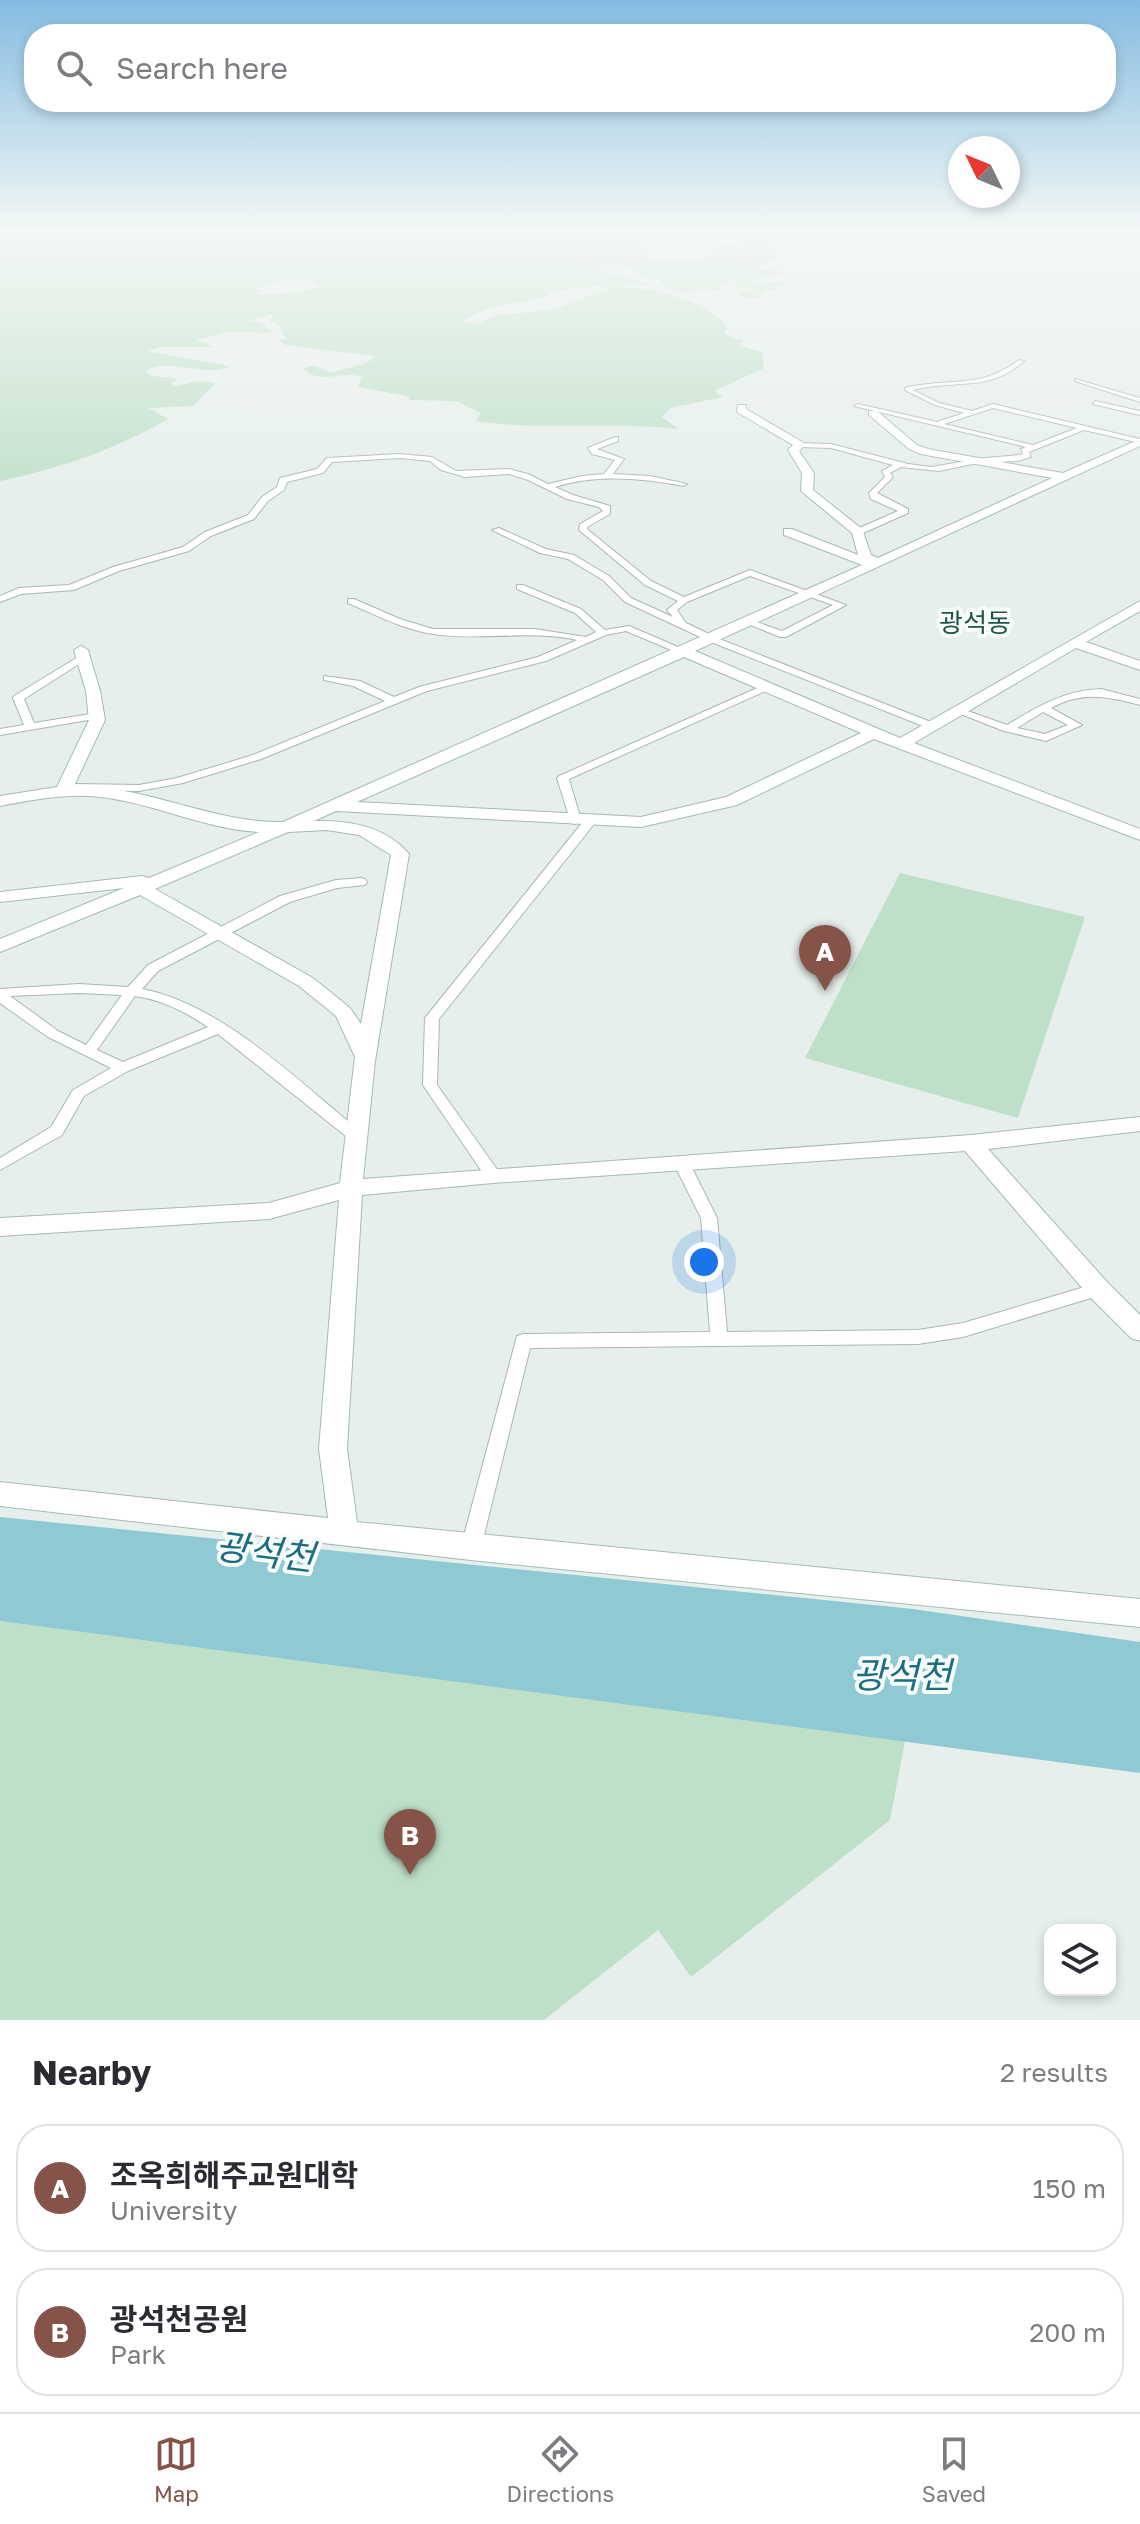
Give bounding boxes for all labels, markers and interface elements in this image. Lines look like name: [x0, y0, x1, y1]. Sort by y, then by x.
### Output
search box: [24, 24, 1116, 112]
icon: search: [52, 46, 96, 90]
text: Search here: [116, 50, 288, 86]
north arrow: [948, 136, 1020, 208]
district label: 광석동: [939, 607, 1011, 638]
pin: A: [799, 925, 851, 991]
your location: [684, 1242, 724, 1282]
water label: 광석천: [213, 1524, 321, 1579]
water label: 광석천: [852, 1653, 956, 1696]
pin: B: [384, 1809, 436, 1875]
map controls: [1044, 1924, 1116, 1996]
button: layers: [1044, 1924, 1116, 1996]
text: Nearby: [32, 2052, 152, 2092]
text: 2 results: [1000, 2057, 1108, 2088]
text: 조옥희해주교원대학: [110, 2157, 358, 2193]
text: A: [51, 2173, 69, 2204]
text: 150 m: [1033, 2173, 1106, 2204]
text: University: [110, 2195, 237, 2226]
text: 광석천공원: [110, 2301, 248, 2337]
text: B: [51, 2317, 69, 2348]
text: 200 m: [1029, 2317, 1106, 2348]
text: Park: [110, 2339, 166, 2370]
tab: Map: [154, 2432, 199, 2507]
tab: Directions: [507, 2432, 614, 2507]
tab: Saved: [922, 2432, 986, 2507]

